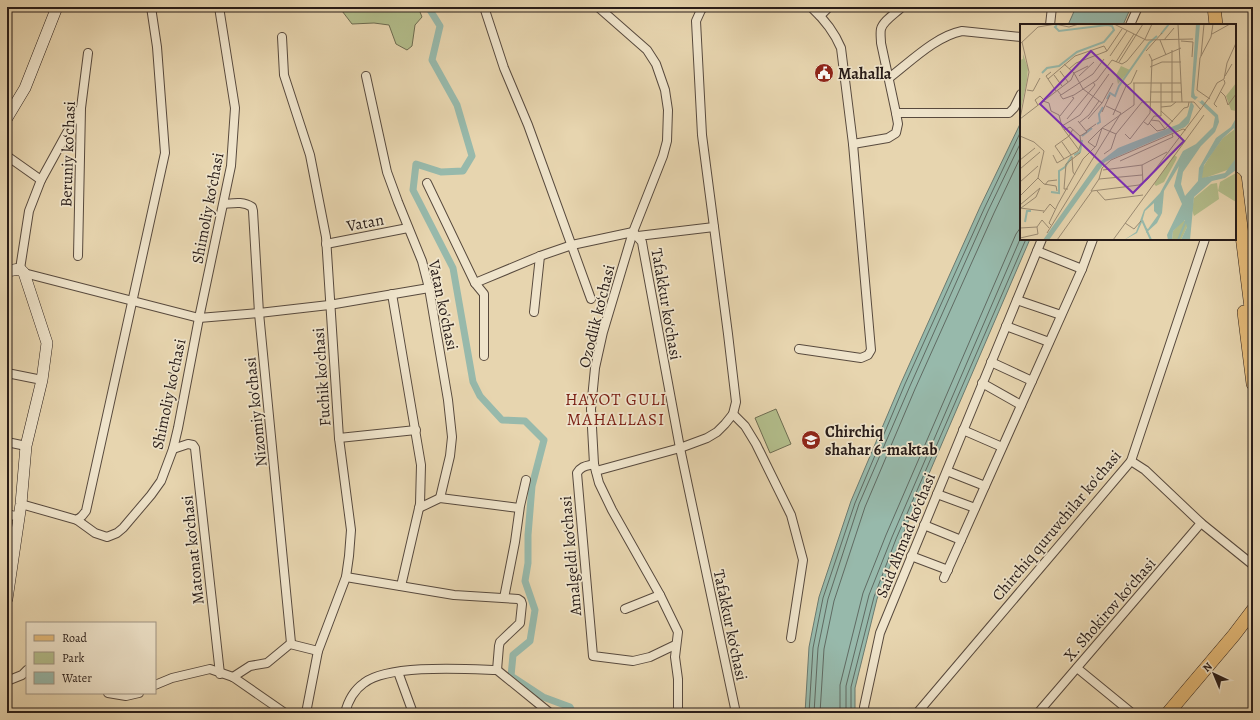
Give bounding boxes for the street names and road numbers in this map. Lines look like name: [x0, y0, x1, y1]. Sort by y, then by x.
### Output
street label: Beruniy ko‘chasi: [55, 101, 81, 207]
street label: Shimoliy ko‘chasi: [186, 151, 230, 266]
street label: Vatan: [344, 209, 386, 238]
street label: Tafakkur ko‘chasi: [645, 247, 687, 362]
street label: Vatan ko'chasi: [423, 257, 463, 352]
street label: Ozodlik ko‘chasi: [574, 262, 620, 370]
street label: Fuchik ko'chasi: [308, 327, 336, 427]
street label: Shimoliy ko'chasi: [147, 337, 191, 452]
street label: Nizomiy ko'chasi: [239, 356, 273, 468]
street label: Chirchiq quruvchilar ko'chasi: [987, 446, 1126, 606]
street label: Said Ahmad ko‘chasi: [871, 470, 941, 601]
street label: Matonat ko‘chasi: [176, 494, 210, 606]
street label: Amalgeldi ko‘chasi: [555, 495, 587, 618]
street label: X. Shokirov ko‘chasi: [1059, 553, 1161, 666]
street label: Tafakkur ko‘chasi: [708, 568, 753, 683]

